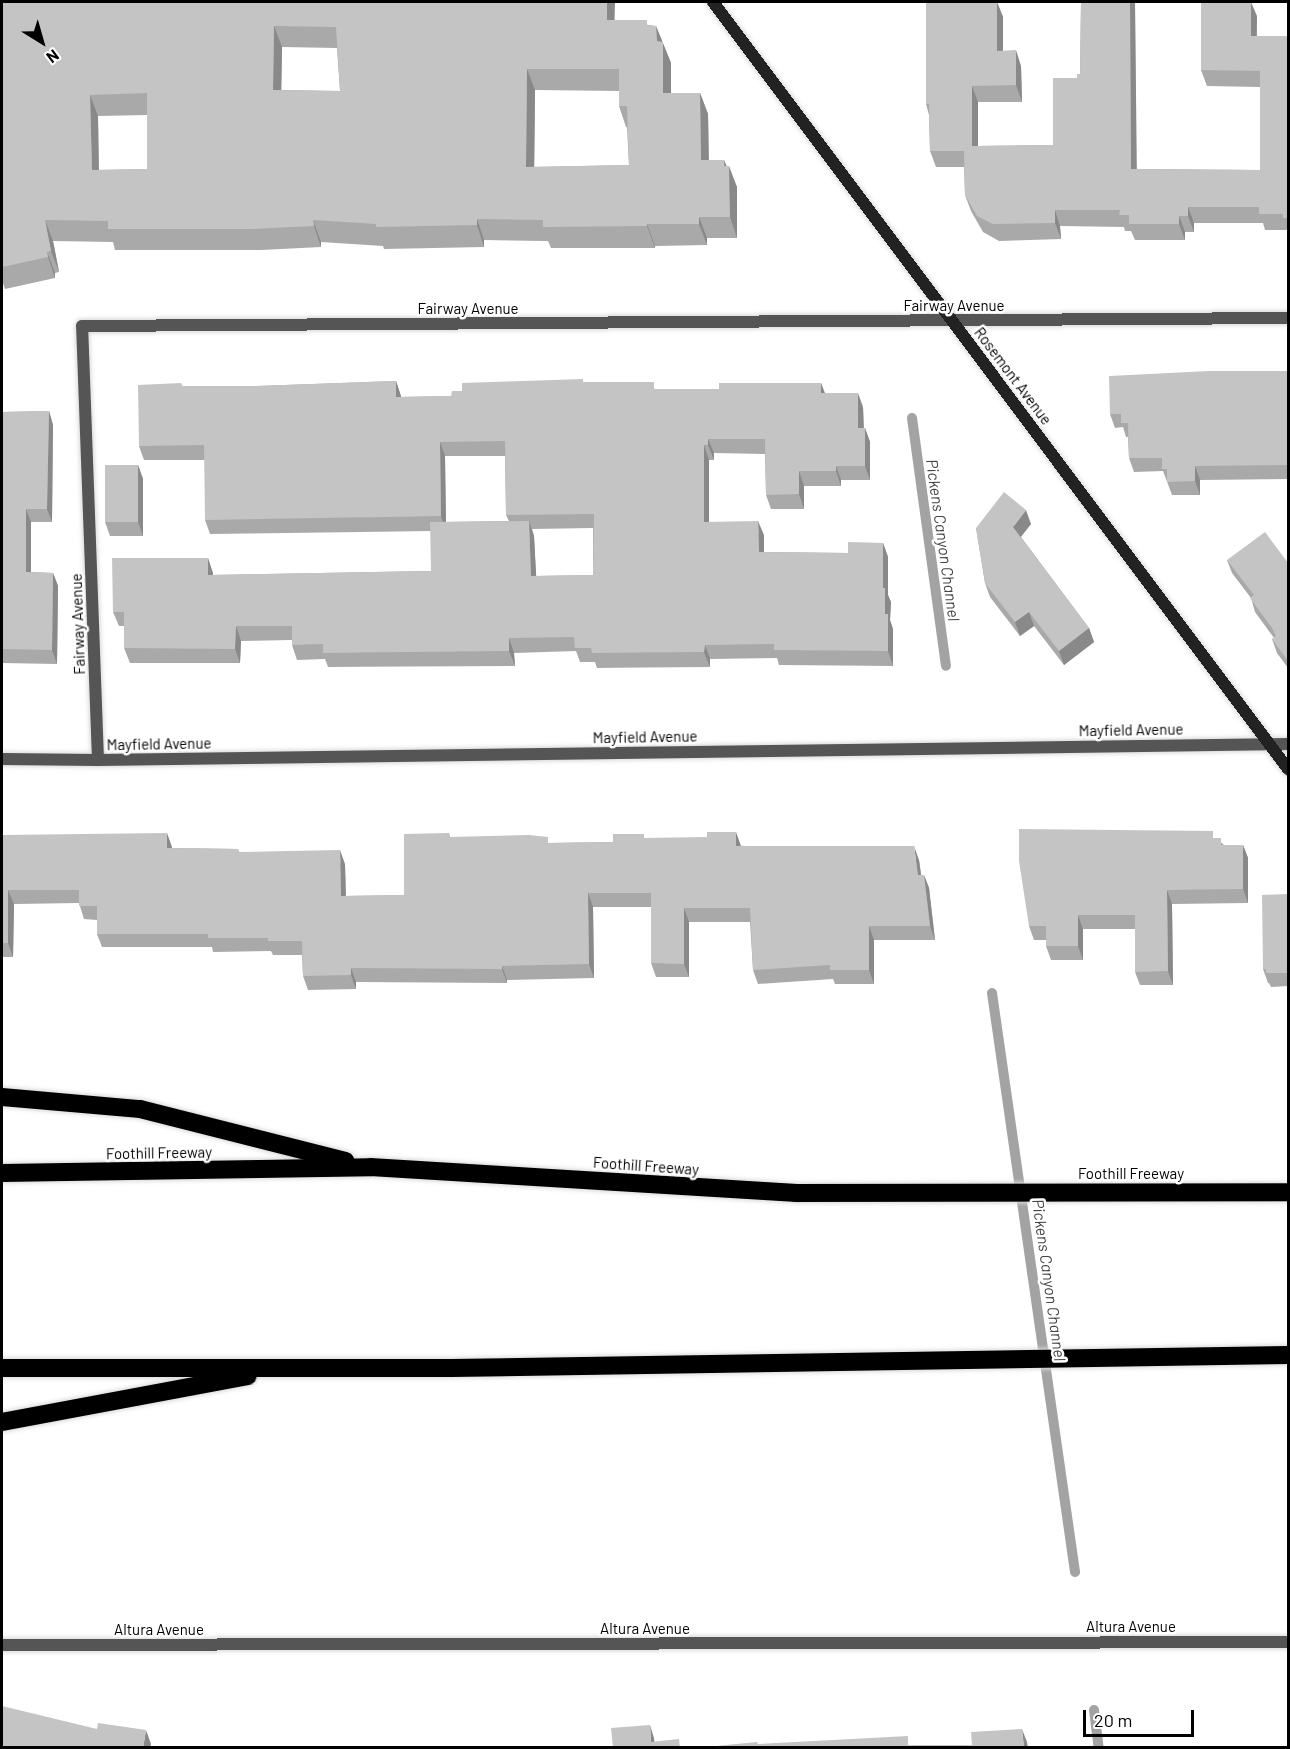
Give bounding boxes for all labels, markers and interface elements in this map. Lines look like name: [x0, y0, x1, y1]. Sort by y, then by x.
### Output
north arrow: [12, 12, 72, 72]
text: N: [43, 46, 63, 68]
street label: Fairway Avenue: [903, 297, 1005, 315]
street label: Fairway Avenue: [417, 300, 519, 318]
street label: Rosemont Avenue: [971, 324, 1055, 428]
water label: Pickens Canyon Channel: [922, 458, 964, 622]
street label: Fairway Avenue: [67, 573, 89, 675]
street label: Mayfield Avenue: [1079, 720, 1183, 740]
street label: Mayfield Avenue: [593, 727, 697, 747]
street label: Mayfield Avenue: [107, 734, 211, 754]
street label: Foothill Freeway: [106, 1143, 212, 1163]
street label: Foothill Freeway: [592, 1153, 700, 1179]
street label: Foothill Freeway: [1078, 1165, 1184, 1183]
water label: Pickens Canyon Channel: [1028, 1198, 1070, 1362]
street label: Altura Avenue: [1086, 1618, 1176, 1636]
street label: Altura Avenue: [600, 1620, 690, 1638]
street label: Altura Avenue: [114, 1621, 204, 1639]
scale bar: [1086, 1698, 1197, 1736]
text: 20 m: [1094, 1709, 1132, 1731]

